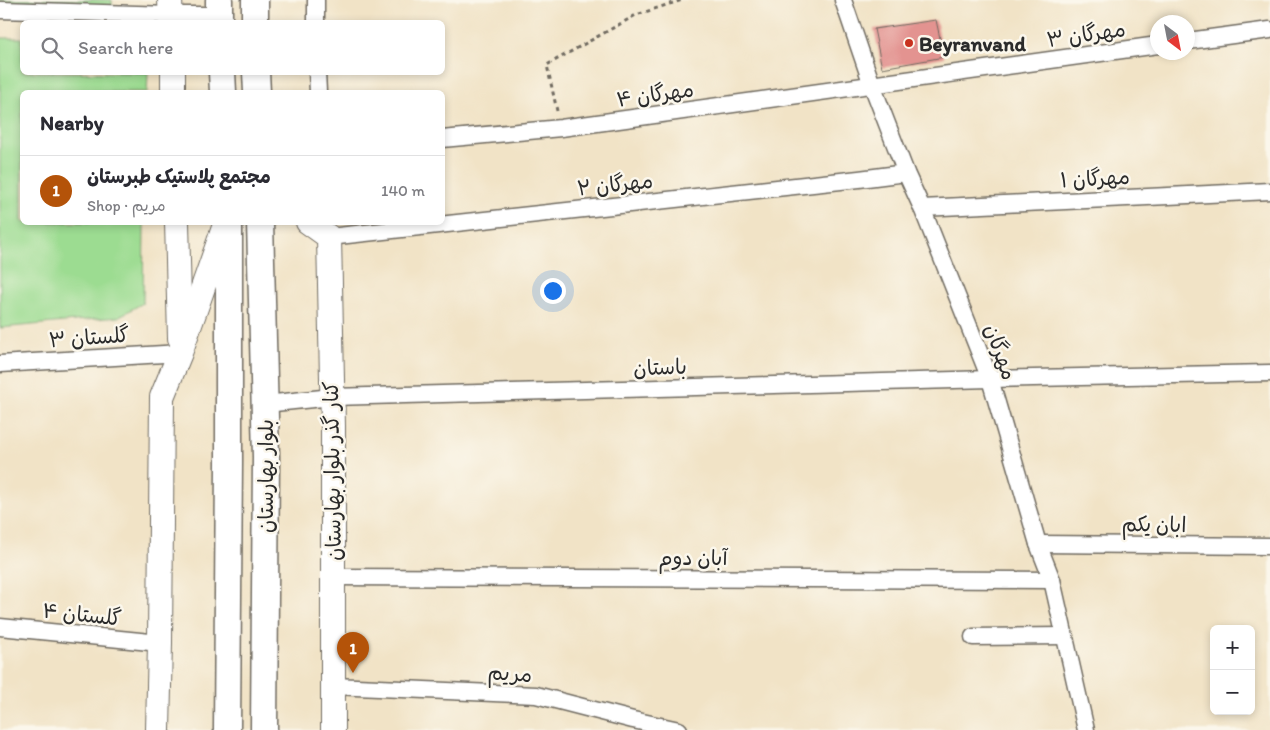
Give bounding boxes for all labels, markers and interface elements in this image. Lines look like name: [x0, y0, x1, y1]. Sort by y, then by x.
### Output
north arrow: [1150, 15, 1195, 60]
street label: مهرگان ۳: [1045, 16, 1127, 52]
search box: [20, 20, 445, 75]
place label: Beyranvand: [919, 31, 1026, 57]
icon: search: [38, 34, 66, 62]
text: Search here: [78, 36, 173, 59]
marker: Beyranvand: [903, 37, 915, 49]
street label: مهرگان ۴: [615, 76, 695, 112]
text: Nearby: [40, 110, 104, 135]
street label: مهرگان ۱: [1060, 164, 1130, 192]
text: مجتمع پلاستیک طبرستان: [87, 165, 271, 188]
street label: مهرگان ۲: [576, 168, 654, 200]
text: 1: [52, 181, 60, 200]
text: 140 m: [381, 181, 425, 200]
text: Shop · مریم: [87, 196, 166, 215]
your location: [540, 278, 566, 304]
street label: مهرگان: [979, 321, 1023, 383]
street label: گلستان ۳: [48, 322, 130, 352]
street label: باستان: [633, 354, 687, 381]
street label: کنار گذر بلوار بهارستان: [318, 381, 347, 561]
street label: بلوار بهارستان: [253, 419, 279, 533]
street label: ابان یکم: [1121, 511, 1187, 541]
street label: آبان دوم: [658, 545, 728, 574]
street label: گلستان ۴: [41, 597, 123, 631]
map controls: [1210, 625, 1255, 715]
button: +: [1210, 625, 1255, 670]
pin: 1: [337, 632, 369, 673]
street label: مریم: [487, 659, 533, 691]
button: −: [1210, 670, 1255, 715]

